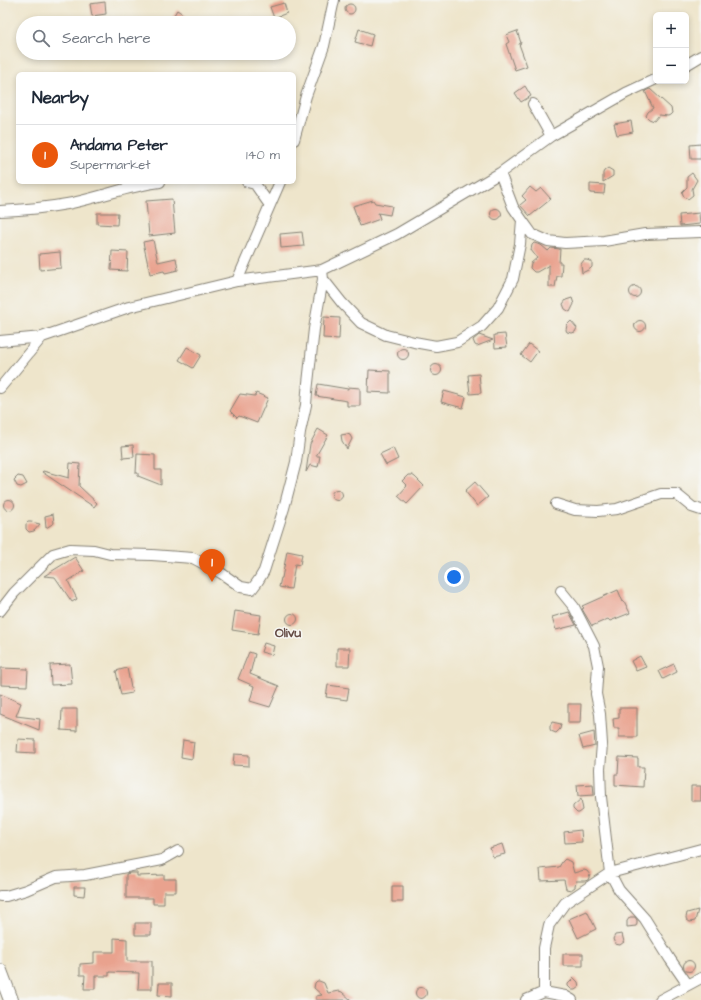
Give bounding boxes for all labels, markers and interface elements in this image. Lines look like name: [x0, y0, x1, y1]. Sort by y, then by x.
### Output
map controls: [653, 12, 689, 84]
button: +: [653, 12, 689, 48]
search box: [16, 16, 296, 60]
icon: search: [30, 27, 52, 49]
text: Search here: [62, 28, 151, 49]
button: −: [653, 48, 689, 84]
text: Nearby: [32, 86, 89, 110]
text: Andama Peter: [70, 135, 168, 156]
text: 1: [44, 146, 46, 164]
text: 140 m: [246, 146, 280, 164]
text: Supermarket: [70, 156, 151, 174]
pin: 1: [199, 549, 225, 582]
your location: [444, 567, 464, 587]
district label: Olivu: [275, 624, 301, 642]

